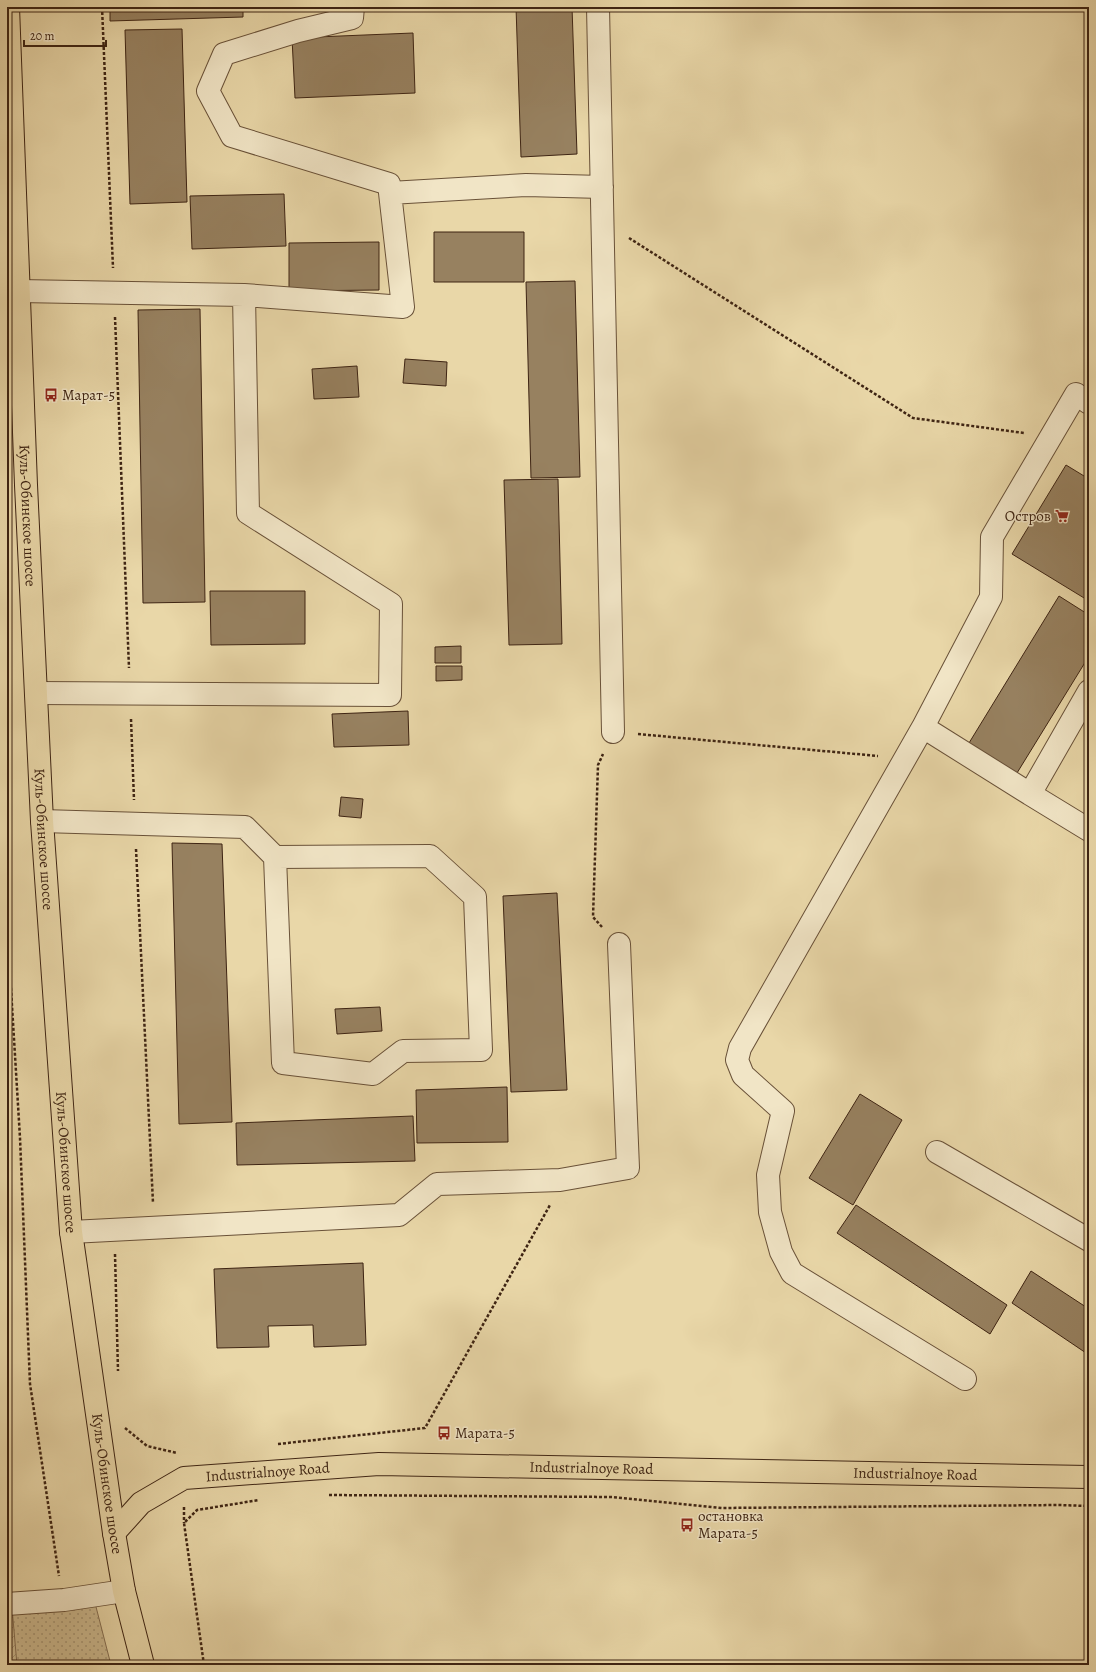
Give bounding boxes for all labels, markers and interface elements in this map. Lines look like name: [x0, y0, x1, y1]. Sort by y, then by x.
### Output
scale bar: [24, 22, 106, 48]
text: 20 m: [30, 28, 54, 44]
place label: Марат-5: [62, 385, 115, 405]
bus stop icon: Марат-5: [43, 387, 59, 403]
street label: Куль-Обинское шоссе: [14, 444, 41, 587]
place label: Остров: [1005, 506, 1051, 526]
supermarket icon: Остров: [1054, 508, 1070, 524]
street label: Куль-Обинское шоссе: [29, 768, 58, 911]
street label: Куль-Обинское шоссе: [51, 1091, 81, 1234]
street label: Куль-Обинское шоссе: [87, 1412, 127, 1556]
place label: Марата-5: [455, 1423, 515, 1443]
bus stop icon: Марата-5: [436, 1425, 452, 1441]
street label: Industrialnoye Road: [529, 1457, 655, 1479]
street label: Industrialnoye Road: [205, 1458, 331, 1486]
street label: Industrialnoye Road: [853, 1463, 979, 1485]
place label: остановка Марата-5: [698, 1506, 764, 1543]
bus stop icon: остановка Марата-5: [679, 1517, 695, 1533]

